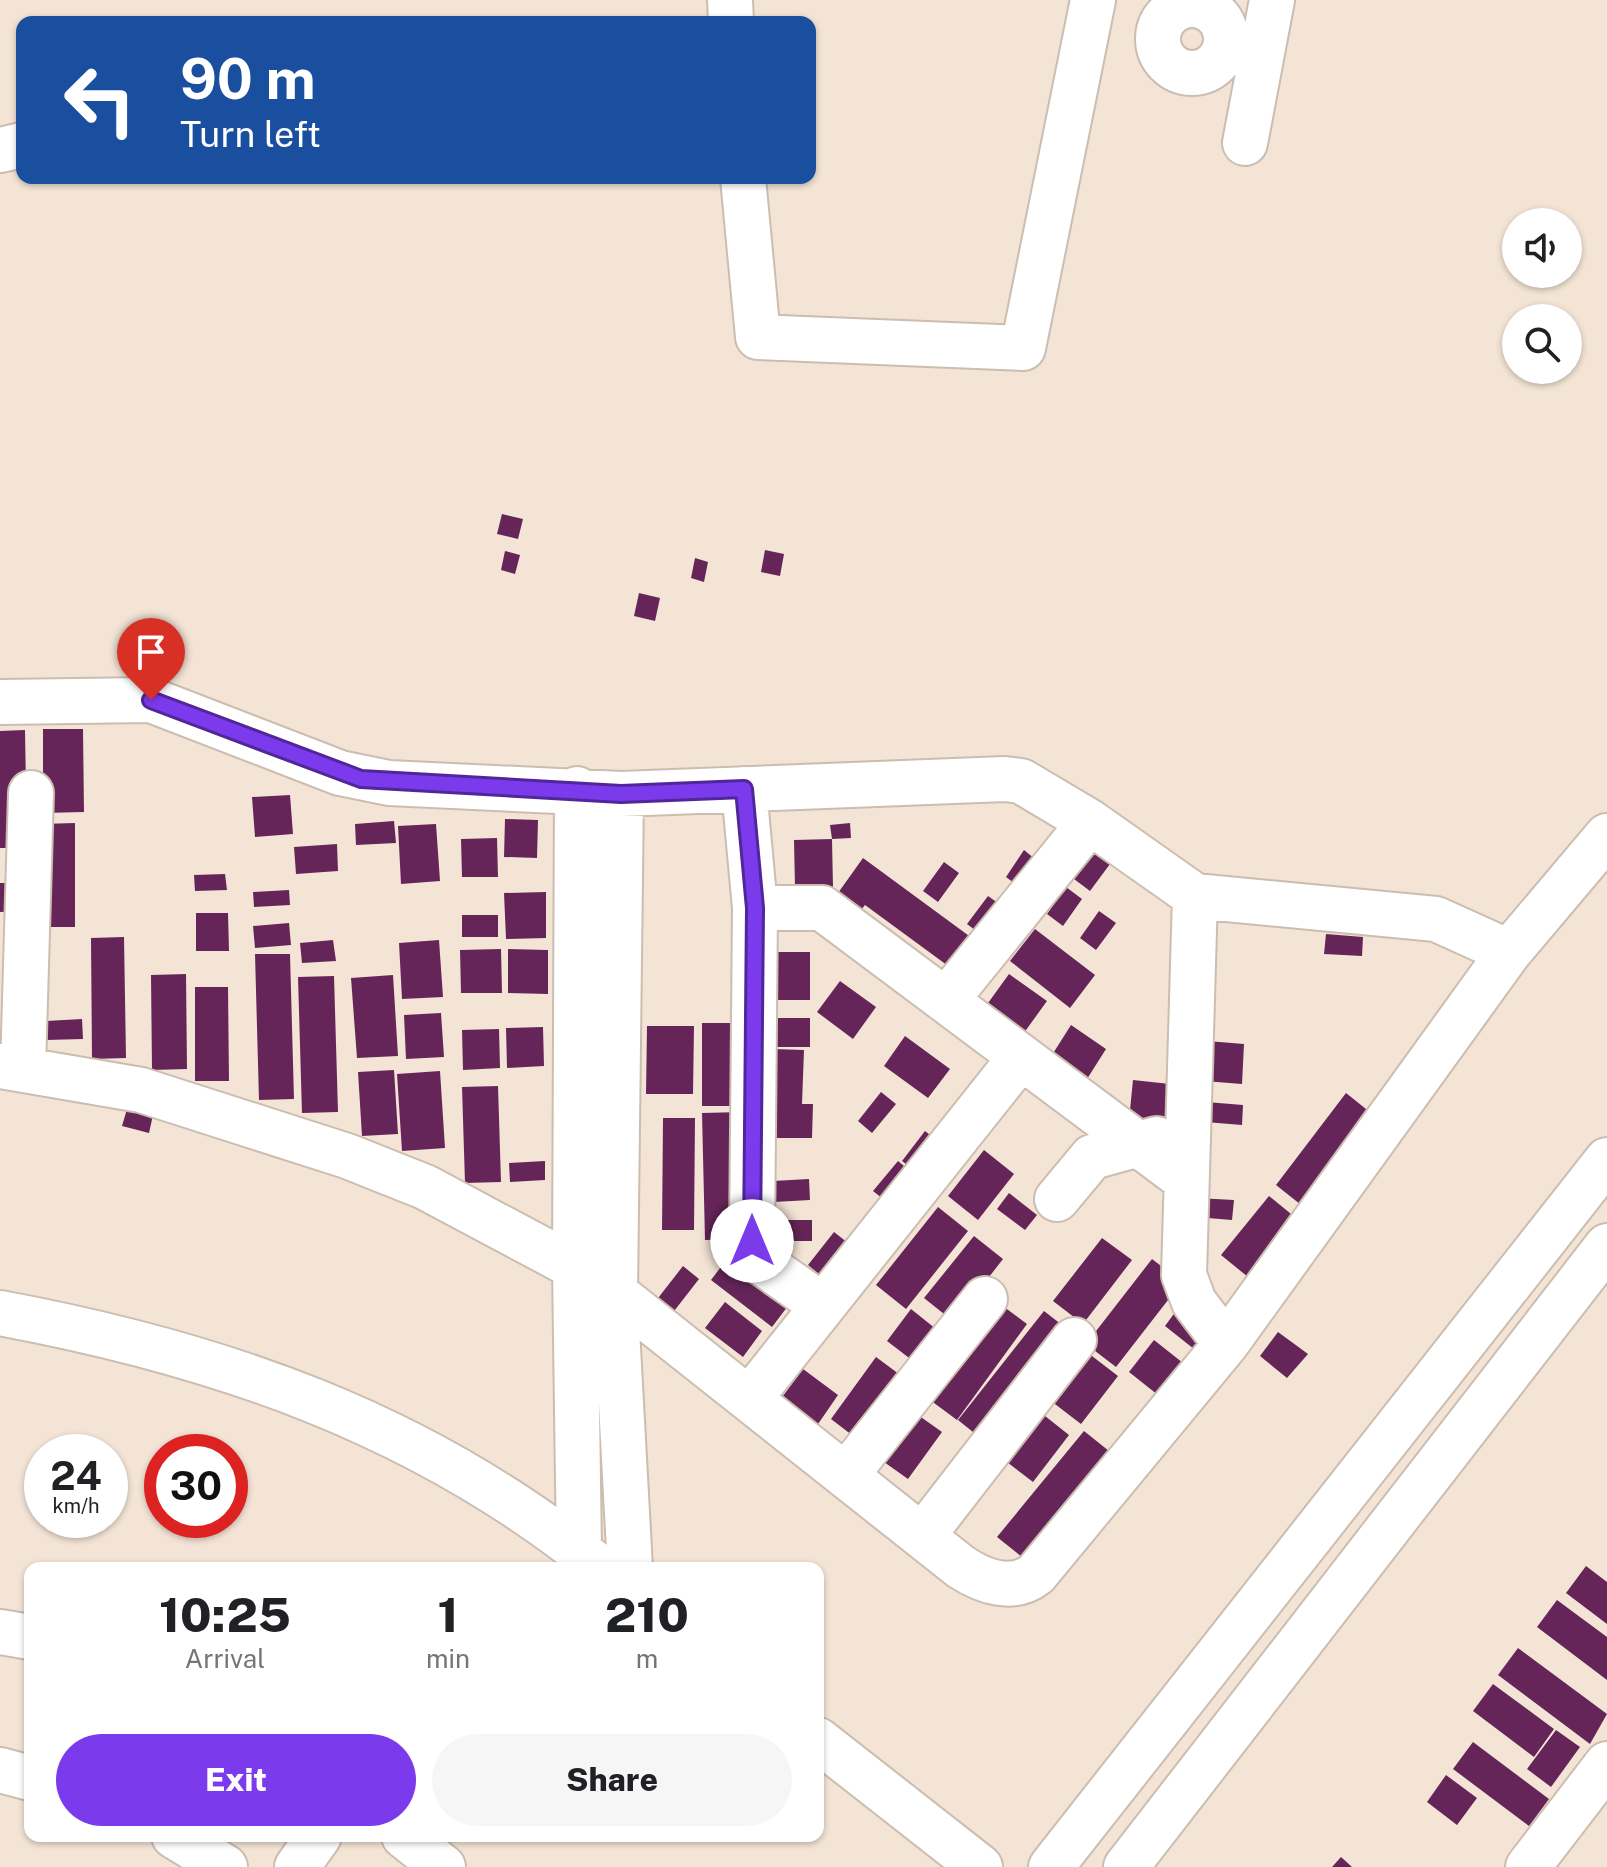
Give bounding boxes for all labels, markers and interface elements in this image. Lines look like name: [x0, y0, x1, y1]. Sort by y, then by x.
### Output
text: 90 m: [180, 46, 316, 112]
icon: left: [48, 48, 152, 152]
text: Turn left: [180, 113, 321, 155]
map controls: [1502, 208, 1582, 384]
button: sound: [1502, 208, 1582, 288]
button: search: [1502, 304, 1582, 384]
pin: [117, 618, 185, 700]
icon: arrive: [129, 630, 173, 674]
position arrow: [710, 1199, 794, 1283]
speed limit sign: 30: [144, 1434, 248, 1538]
text: 24: [50, 1452, 102, 1499]
text: km/h: [52, 1494, 100, 1518]
text: 10:25: [159, 1586, 291, 1643]
text: 1: [437, 1586, 459, 1643]
text: 210: [605, 1586, 689, 1643]
text: Arrival: [185, 1643, 265, 1674]
text: min: [426, 1643, 470, 1674]
text: m: [636, 1643, 658, 1674]
button: Exit: [56, 1734, 416, 1826]
button: Share: [432, 1734, 792, 1826]

